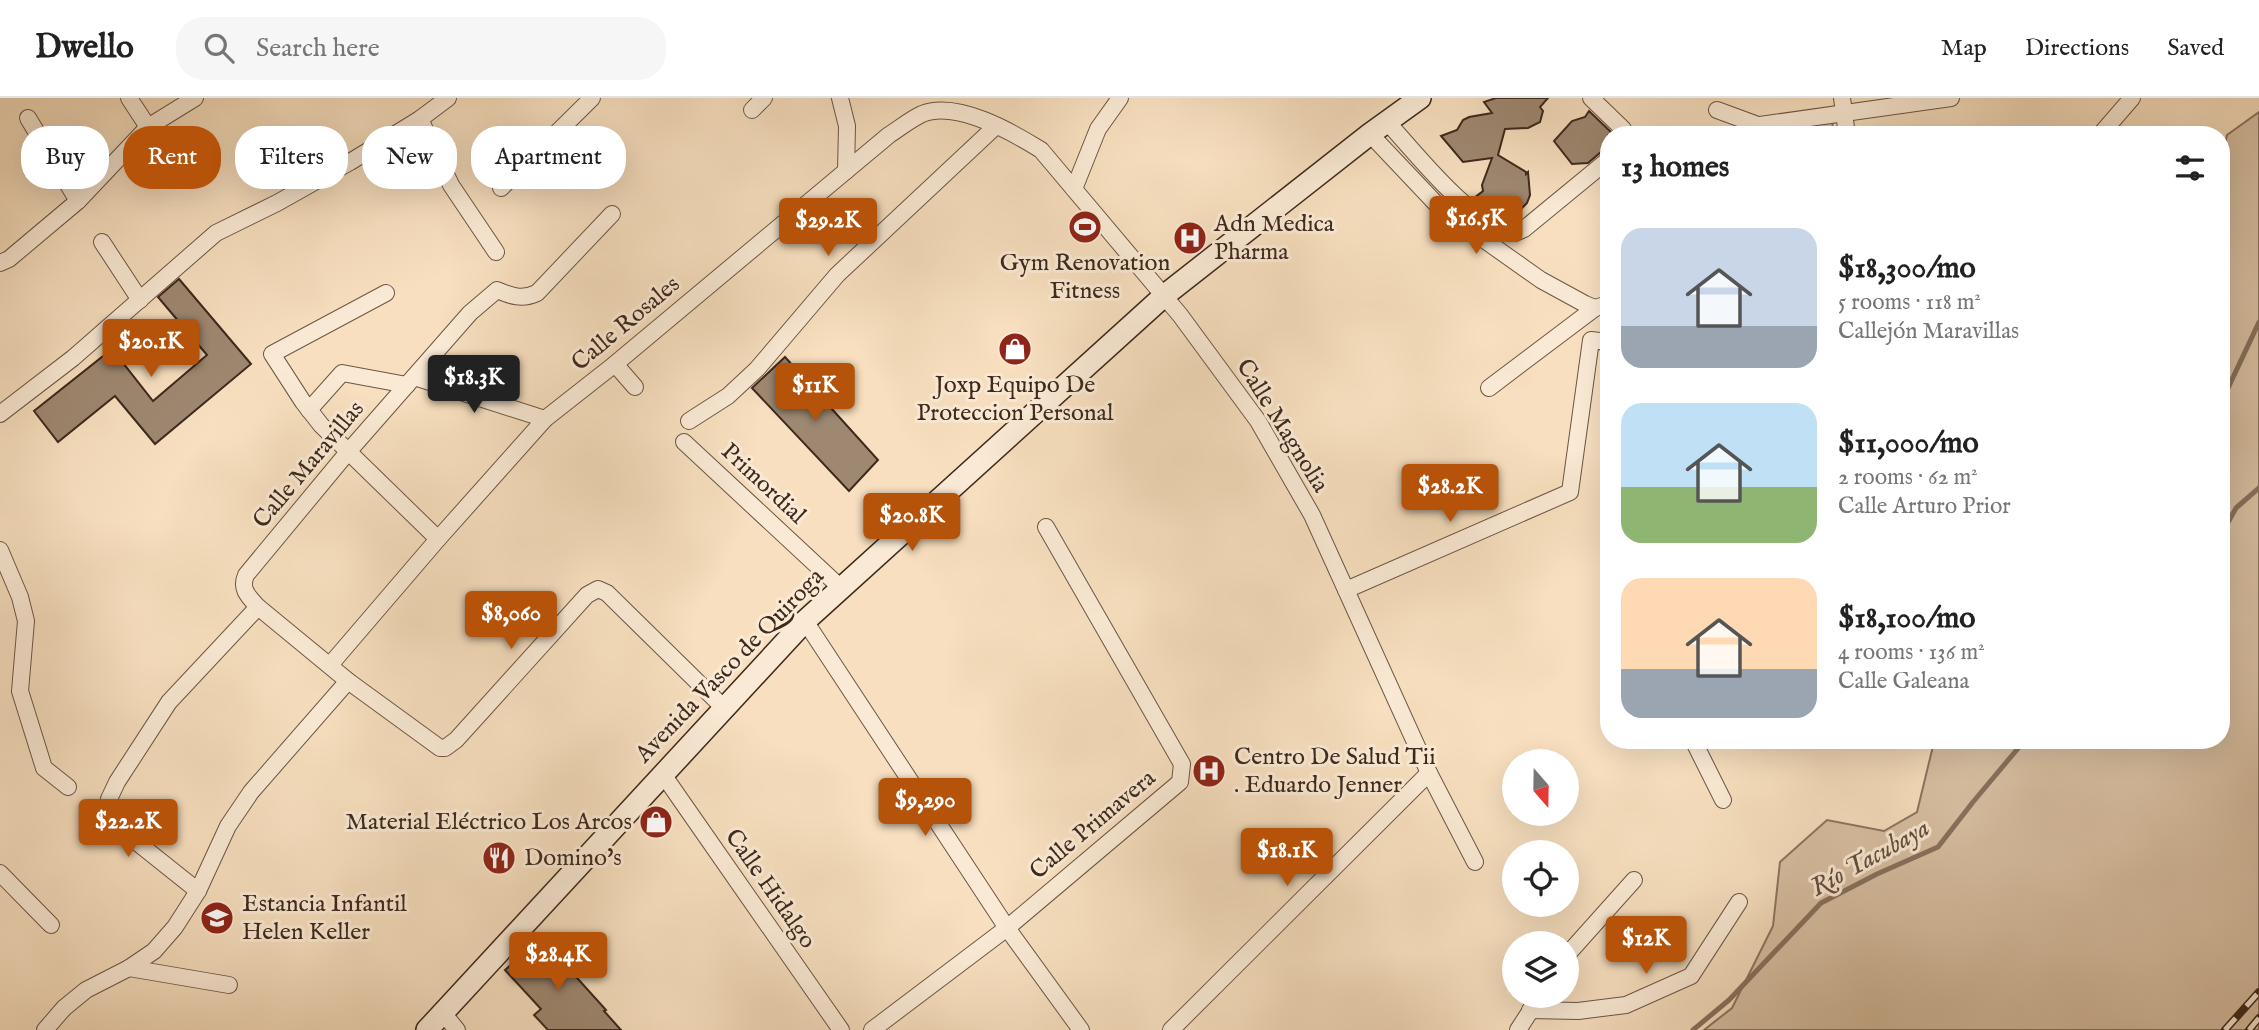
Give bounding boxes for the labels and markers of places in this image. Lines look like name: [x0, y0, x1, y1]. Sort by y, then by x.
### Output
pin: $16.5K: [1419, 197, 1533, 256]
pin: $29.2K: [771, 198, 885, 258]
sports icon: Gym Renovation Fitness: [1066, 208, 1104, 246]
place label: Adn Medica Pharma: [1213, 209, 1335, 268]
hospital icon: Adn Medica Pharma: [1171, 219, 1209, 257]
place label: Gym Renovation Fitness: [1000, 248, 1170, 307]
pin: $20.1K: [94, 320, 208, 379]
shop icon: Joxp Equipo De Proteccion Personal: [996, 330, 1034, 368]
pin: $18.3K: [417, 356, 531, 415]
pin: $11K: [774, 364, 856, 423]
place label: Joxp Equipo De Proteccion Personal: [916, 370, 1114, 429]
pin: $28.2K: [1393, 464, 1507, 524]
pin: $20.8K: [855, 494, 969, 553]
pin: $8,060: [454, 592, 568, 651]
place label: Centro De Salud Tii . Eduardo Jenner: [1234, 742, 1436, 801]
hospital icon: Centro De Salud Tii . Eduardo Jenner: [1190, 752, 1228, 790]
pin: $9,290: [868, 778, 982, 838]
pin: $22.2K: [71, 800, 185, 859]
shop icon: Material Eléctrico Los Arcos: [637, 803, 675, 841]
place label: Material Eléctrico Los Arcos: [346, 807, 632, 838]
pin: $18.1K: [1230, 828, 1344, 888]
restaurant icon: Domino's: [480, 839, 518, 877]
place label: Domino's: [524, 843, 622, 874]
place label: Estancia Infantil Helen Keller: [242, 889, 407, 948]
school or university icon: Estancia Infantil Helen Keller: [198, 899, 236, 937]
pin: $12K: [1605, 916, 1687, 976]
pin: $28.4K: [501, 932, 615, 992]

